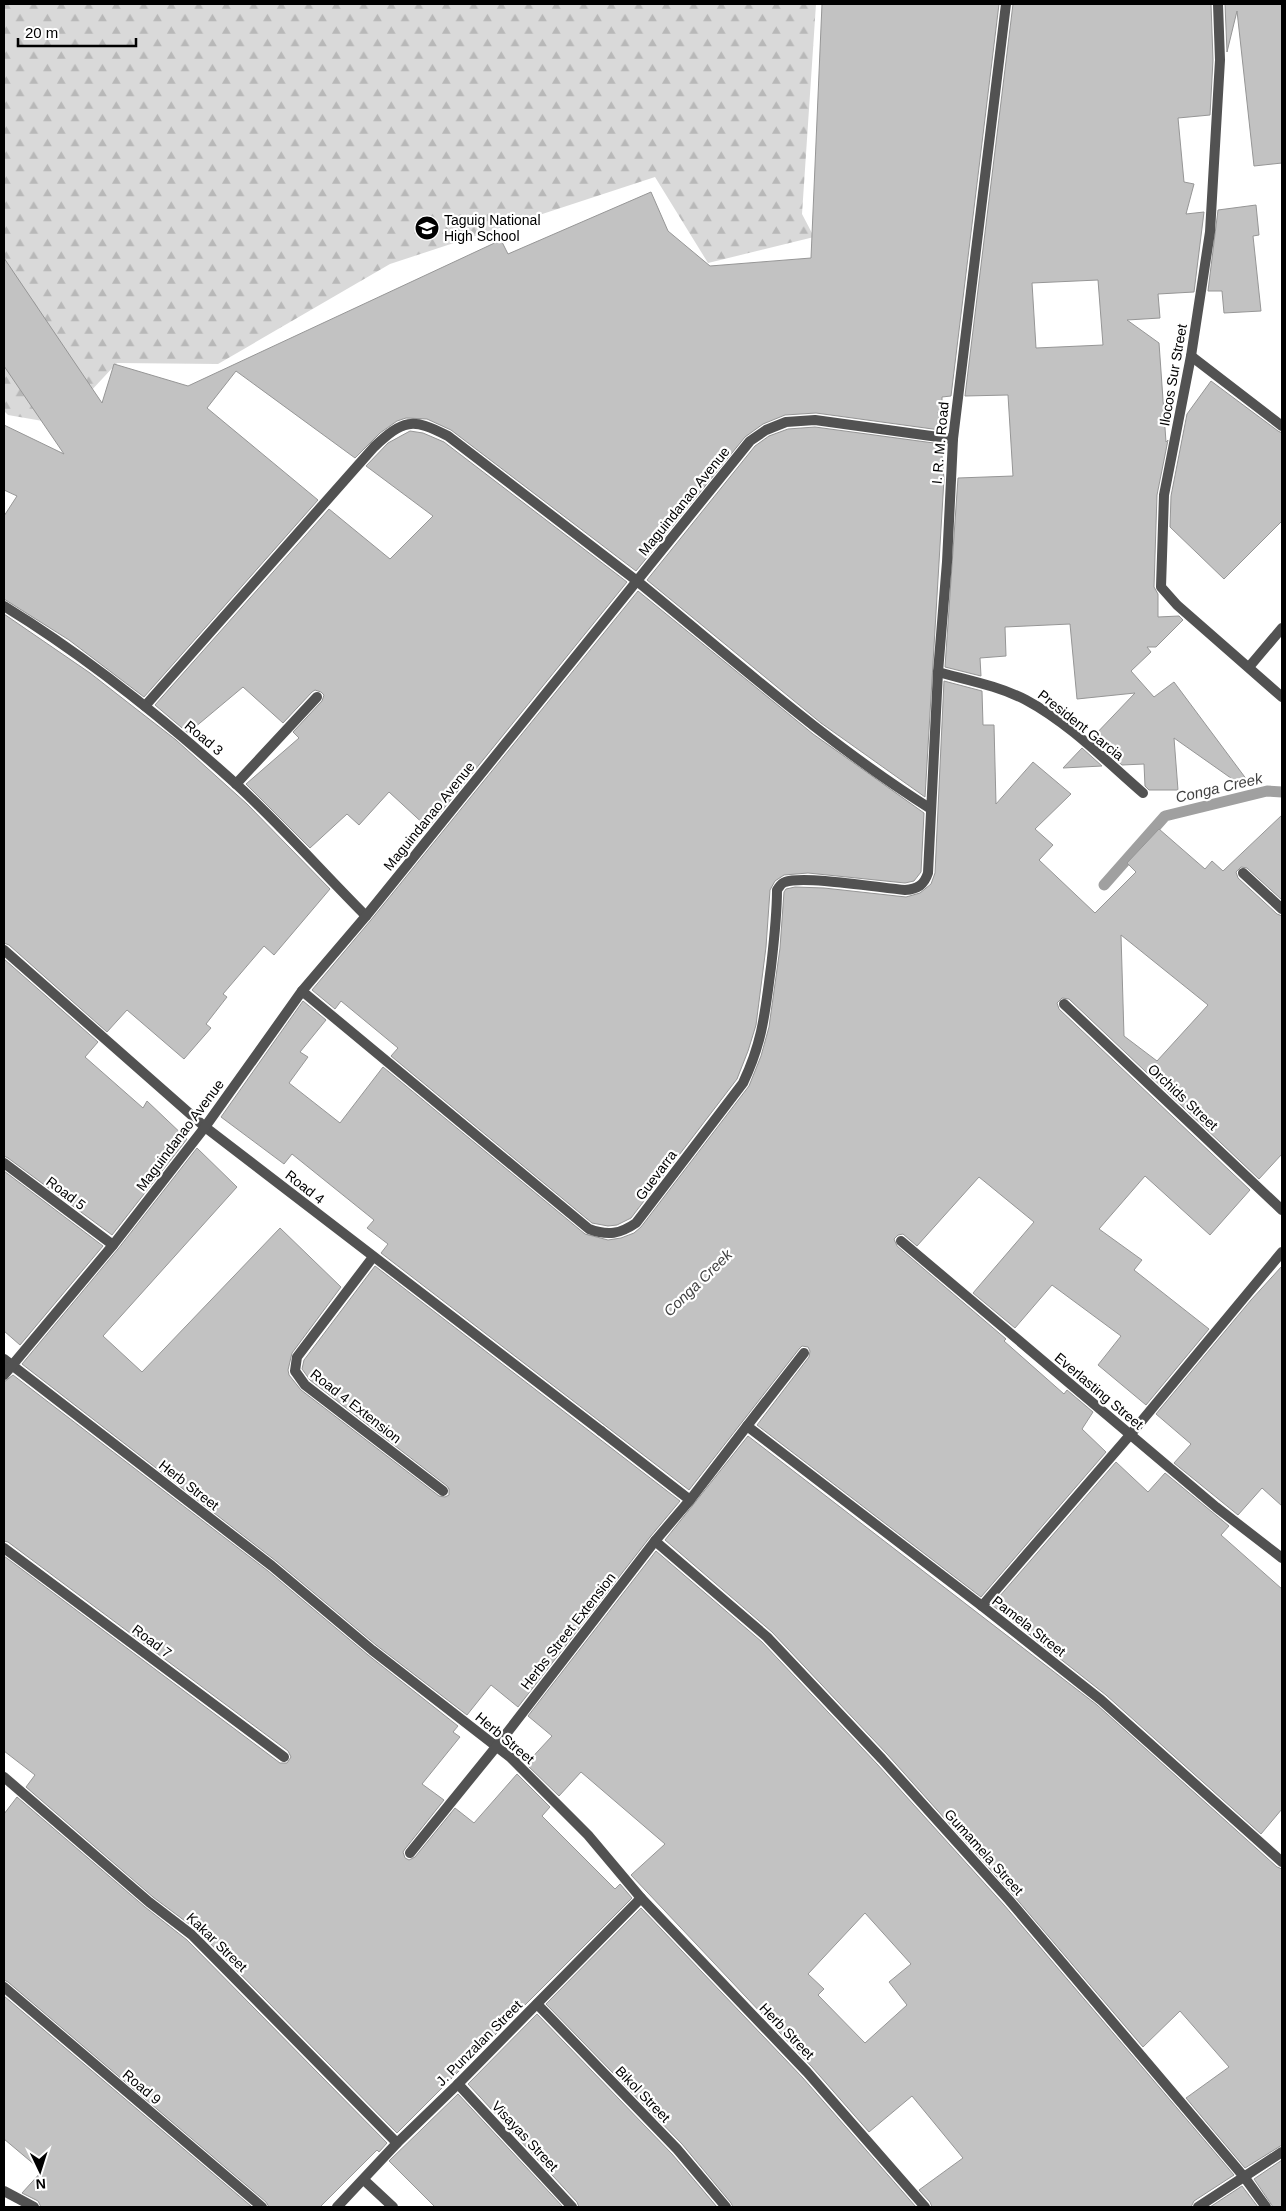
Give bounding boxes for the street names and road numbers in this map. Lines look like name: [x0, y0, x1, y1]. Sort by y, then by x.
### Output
street label: Ilocos Sur Street: [1156, 323, 1190, 427]
street label: I. R. M. Road: [928, 401, 952, 485]
street label: Maguindanao Avenue: [635, 443, 733, 559]
street label: President Garcia: [1035, 687, 1127, 764]
street label: Road 3: [182, 717, 227, 759]
street label: Maguindanao Avenue: [380, 758, 478, 874]
street label: Orchids Street: [1145, 1061, 1221, 1133]
street label: Maguindanao Avenue: [133, 1076, 227, 1194]
street label: Guevarra: [632, 1147, 680, 1203]
street label: Road 4: [282, 1167, 328, 1207]
street label: Road 5: [43, 1173, 89, 1213]
street label: Everlasting Street: [1052, 1349, 1147, 1433]
street label: Road 4 Extension: [308, 1366, 404, 1446]
street label: Herb Street: [156, 1457, 222, 1513]
street label: Herbs Street Extension: [517, 1569, 619, 1693]
street label: Pamela Street: [989, 1592, 1069, 1660]
street label: Road 7: [129, 1621, 175, 1661]
street label: Herb Street: [472, 1709, 538, 1767]
street label: Gumamela Street: [941, 1806, 1027, 1898]
street label: Kakar Street: [183, 1909, 251, 1975]
street label: J. Punzalan Street: [433, 1997, 525, 2089]
street label: Herb Street: [756, 2000, 818, 2062]
street label: Bikol Street: [612, 2063, 674, 2125]
street label: Road 9: [120, 2066, 165, 2108]
street label: Visayas Street: [488, 2098, 562, 2174]

